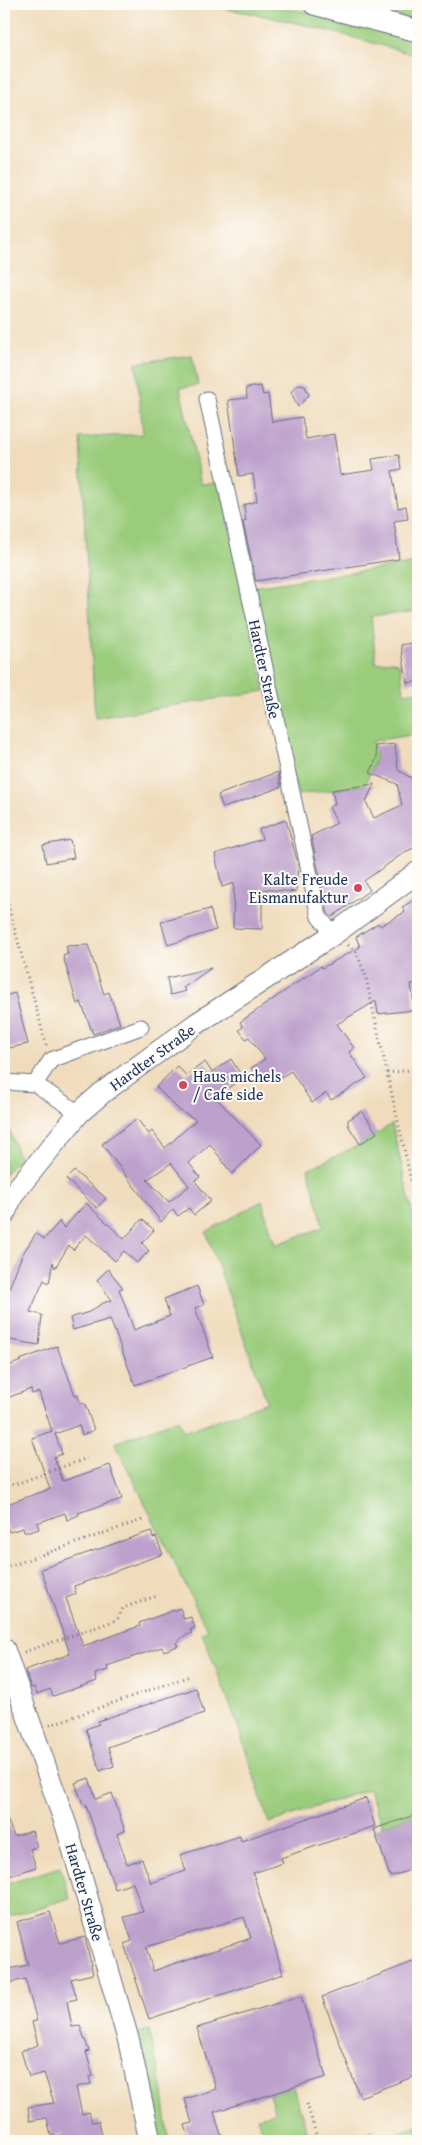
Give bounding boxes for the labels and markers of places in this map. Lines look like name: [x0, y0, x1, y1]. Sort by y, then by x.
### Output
place label: Kalte Freude Eismanufaktur: [249, 867, 348, 909]
marker: Kalte Freude Eismanufaktur: [352, 882, 364, 894]
place label: Haus michels / Cafe side: [193, 1064, 281, 1106]
marker: Haus michels / Cafe side: [177, 1079, 189, 1091]

